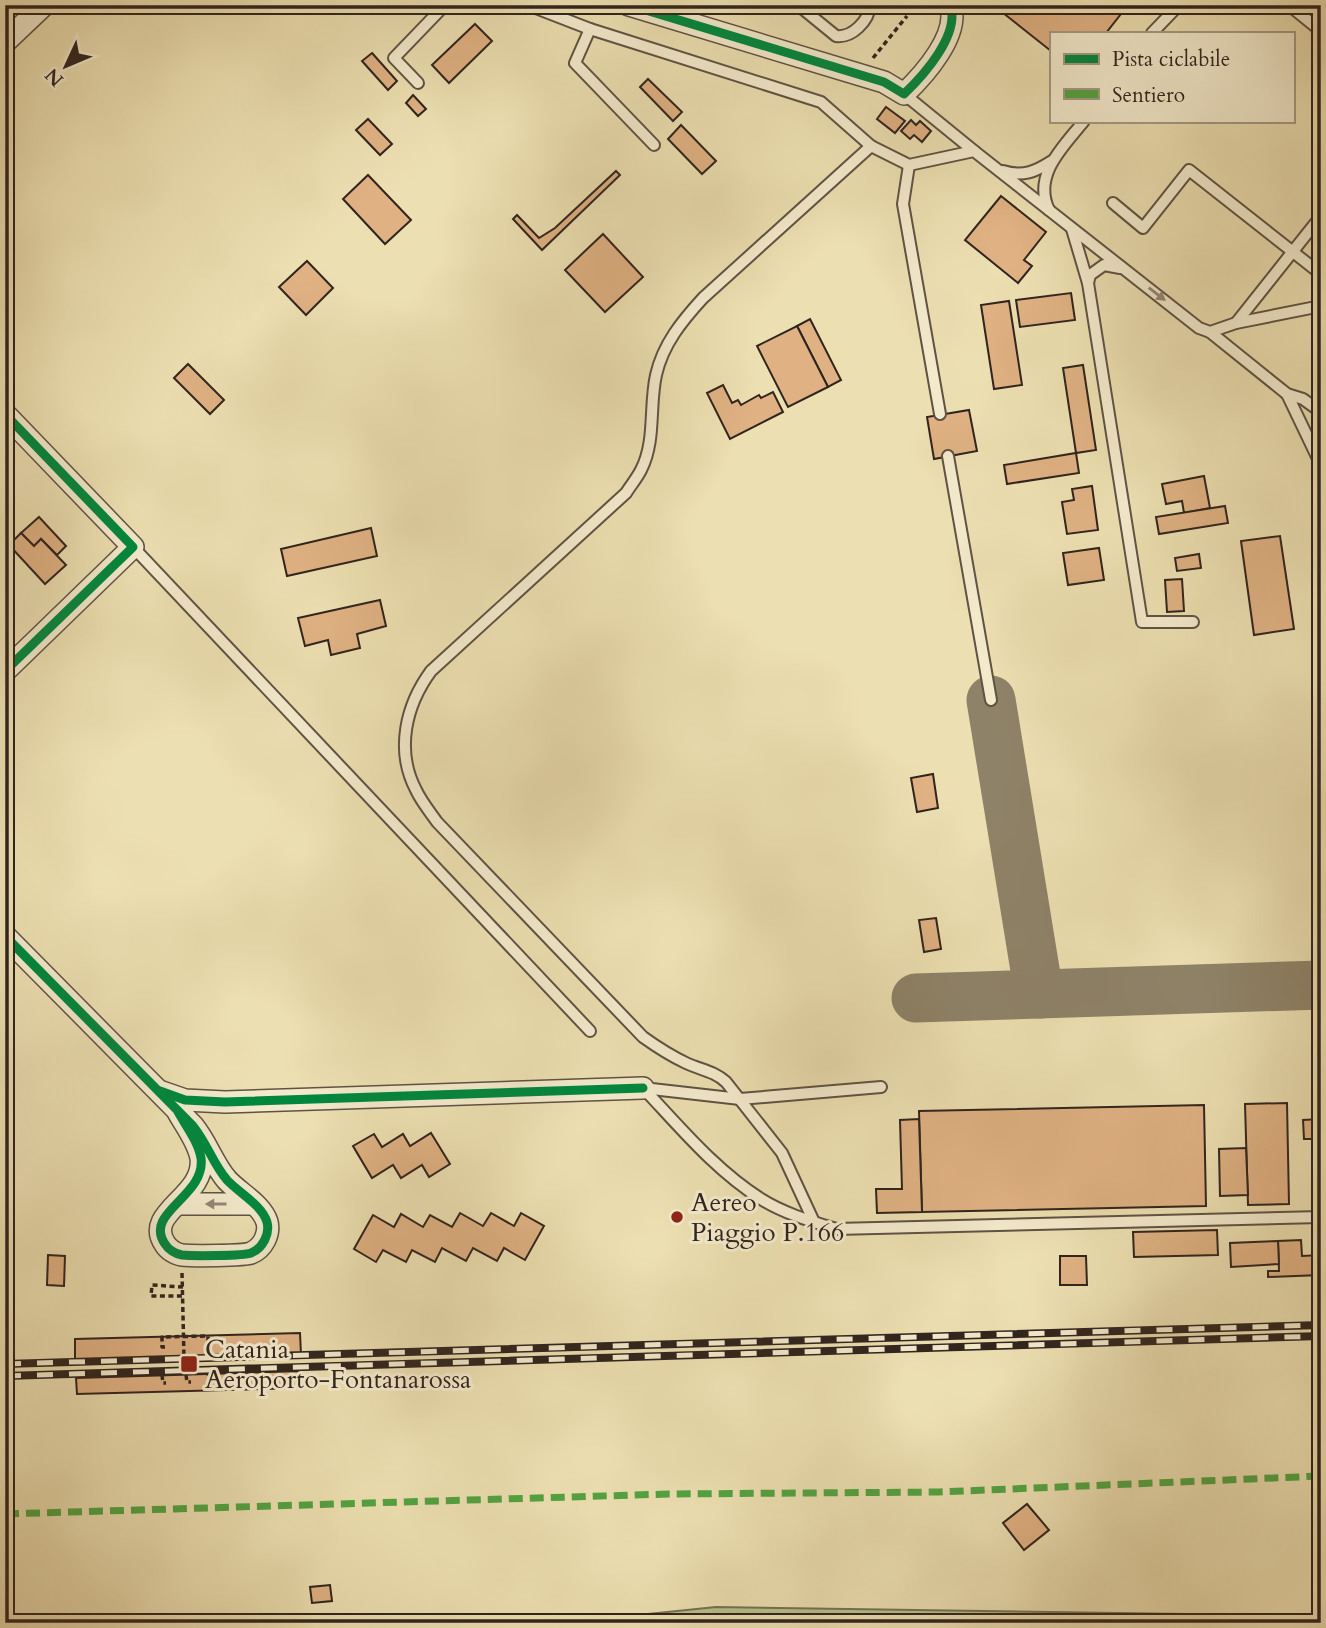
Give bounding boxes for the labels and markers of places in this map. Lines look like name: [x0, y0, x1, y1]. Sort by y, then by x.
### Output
place label: Aereo Piaggio P.166: [691, 1185, 844, 1250]
marker: Aereo Piaggio P.166: [669, 1209, 685, 1225]
place label: Catania Aeroporto-Fontanarossa: [205, 1332, 471, 1397]
marker: Catania Aeroporto-Fontanarossa: [179, 1354, 199, 1374]

